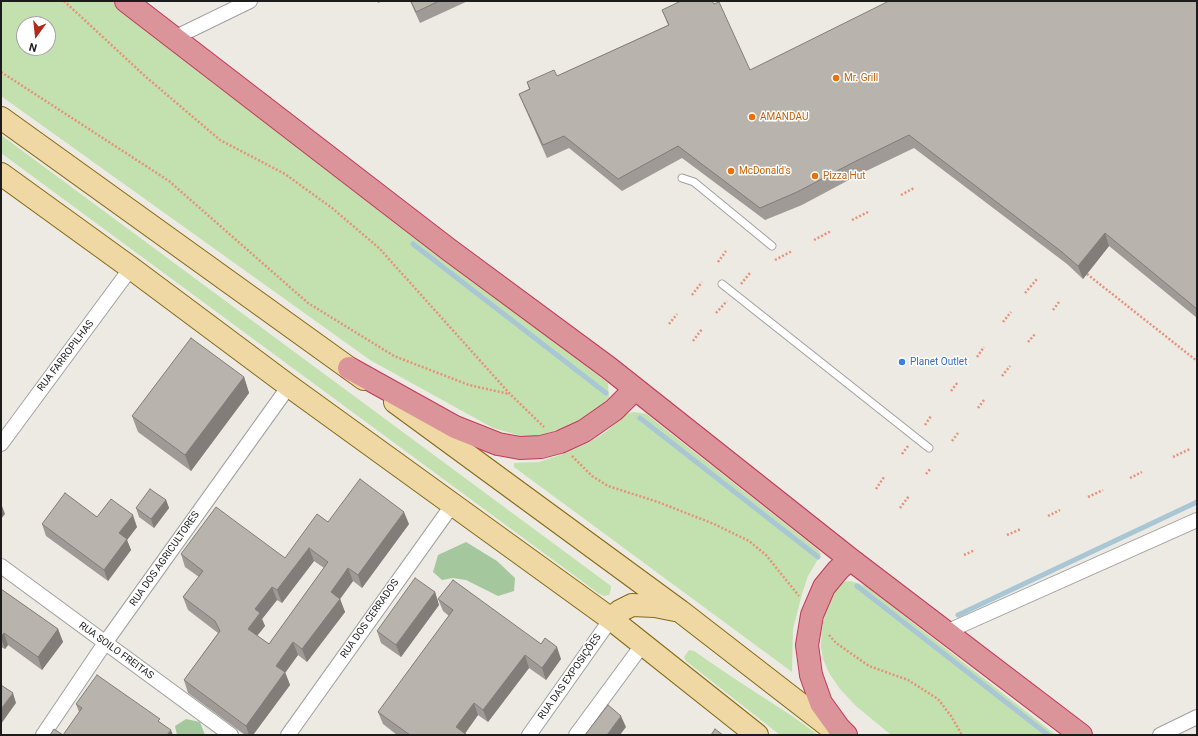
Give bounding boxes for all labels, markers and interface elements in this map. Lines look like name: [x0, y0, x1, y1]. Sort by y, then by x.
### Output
north arrow: [16, 16, 56, 56]
text: N: [28, 40, 38, 54]
place label: Mr. Grill: [844, 72, 878, 84]
marker: Mr. Grill: [831, 73, 841, 83]
place label: AMANDAU: [760, 111, 808, 123]
marker: AMANDAU: [747, 112, 757, 122]
place label: McDonald's: [739, 165, 791, 177]
marker: McDonald's: [726, 166, 736, 176]
place label: Pizza Hut: [823, 170, 866, 182]
marker: Pizza Hut: [810, 171, 820, 181]
street label: RUA FARROPILHAS: [35, 318, 97, 394]
place label: Planet Outlet: [910, 356, 967, 368]
marker: Planet Outlet: [897, 357, 907, 367]
street label: RUA DOS AGRICULTORES: [128, 509, 202, 609]
street label: RUA DOS CERRADOS: [338, 577, 402, 661]
street label: RUA SOILO FREITAS: [76, 620, 156, 682]
street label: RUA DAS EXPOSIÇÕES: [536, 632, 604, 722]

